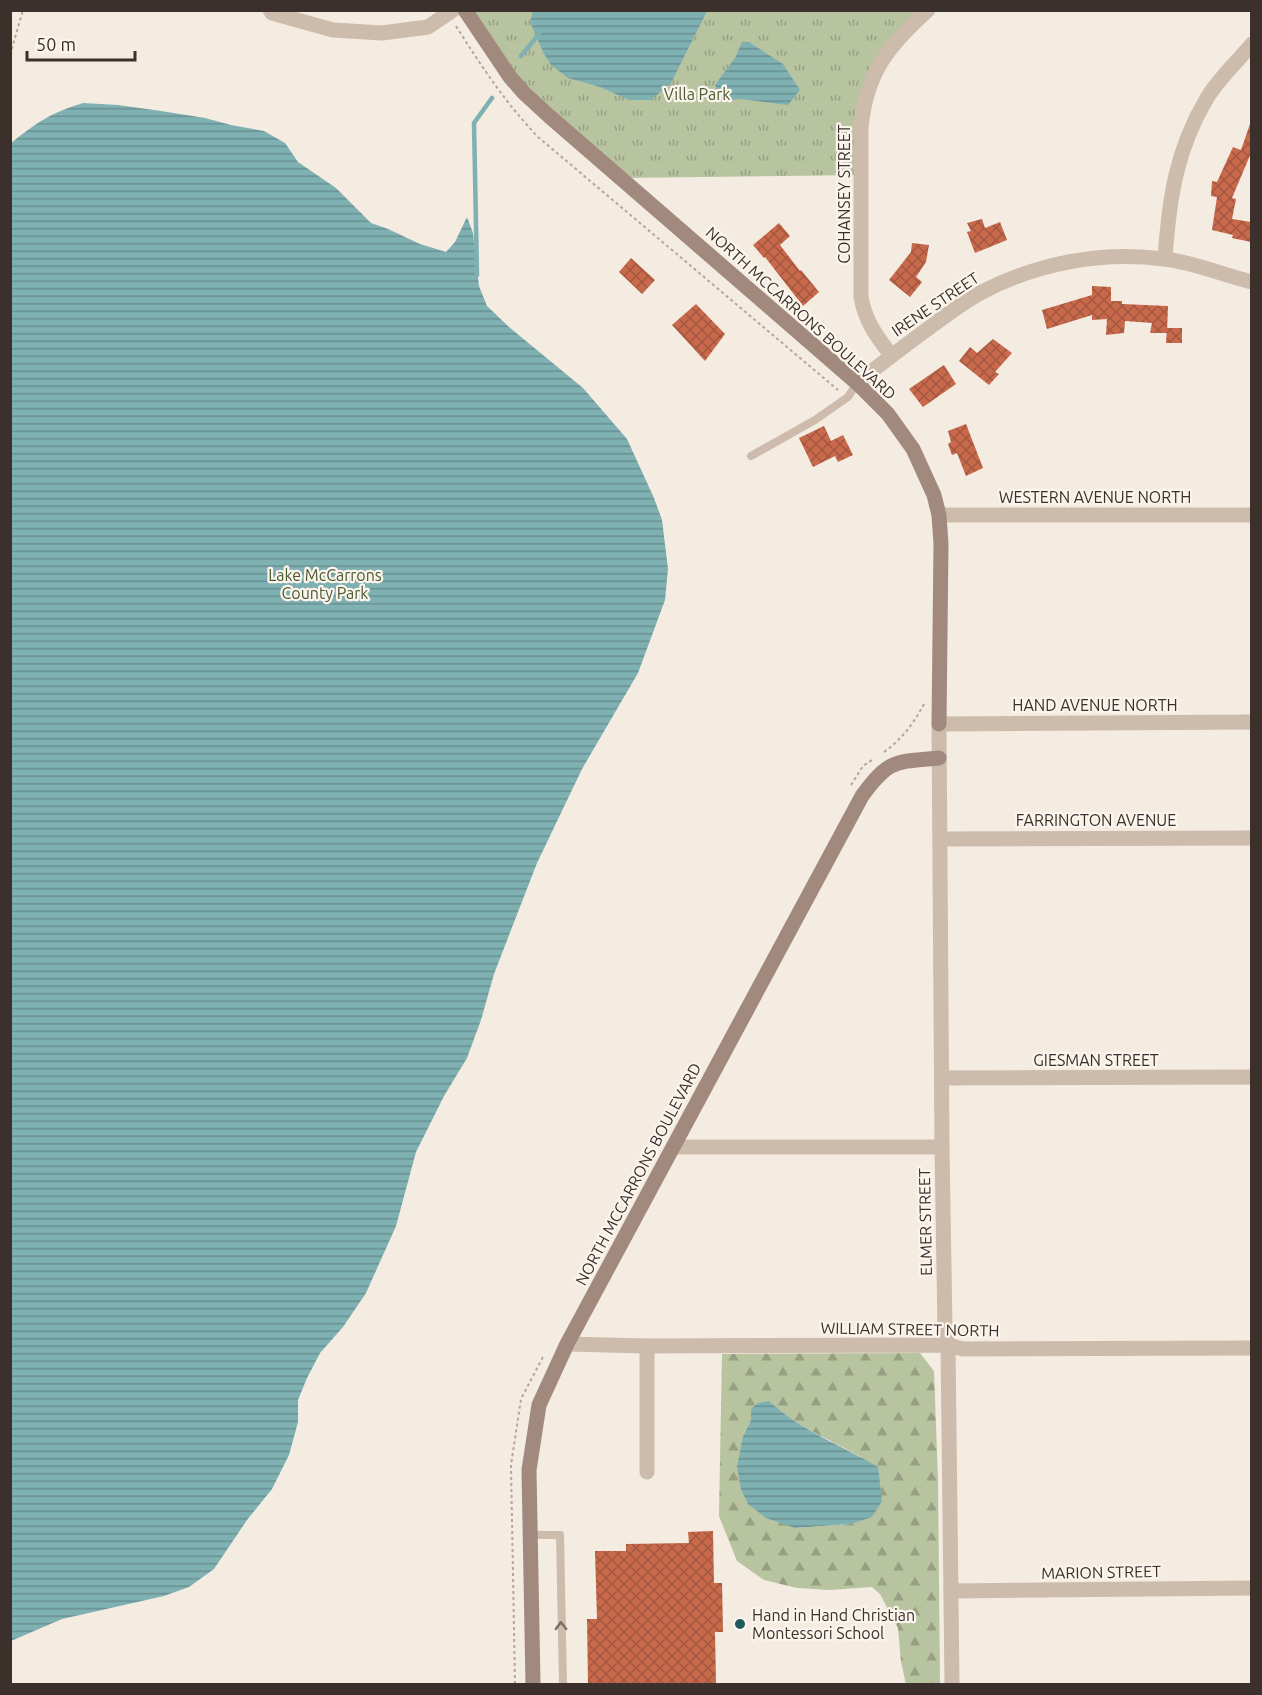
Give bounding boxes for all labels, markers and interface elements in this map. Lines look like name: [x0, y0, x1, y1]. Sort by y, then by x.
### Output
scale bar: [27, 24, 135, 62]
text: 50 m: [36, 34, 76, 54]
park label: Villa Park: [664, 85, 730, 103]
street label: COHANSEY STREET: [835, 124, 853, 264]
street label: NORTH MCCARRONS BOULEVARD: [702, 223, 900, 403]
street label: IRENE STREET: [888, 268, 982, 340]
street label: WESTERN AVENUE NORTH: [999, 488, 1191, 506]
park label: Lake McCarrons County Park: [268, 566, 382, 602]
street label: HAND AVENUE NORTH: [1012, 696, 1178, 714]
street label: FARRINGTON AVENUE: [1016, 811, 1176, 829]
street label: GIESMAN STREET: [1033, 1051, 1159, 1069]
street label: NORTH MCCARRONS BOULEVARD: [572, 1060, 704, 1288]
street label: ELMER STREET: [915, 1168, 935, 1276]
street label: WILLIAM STREET NORTH: [820, 1318, 1000, 1340]
street label: MARION STREET: [1041, 1562, 1161, 1582]
place label: Hand in Hand Christian Montessori School: [752, 1606, 915, 1642]
marker: Hand in Hand Christian Montessori School: [733, 1617, 747, 1631]
one-way arrow: [555, 1622, 568, 1631]

